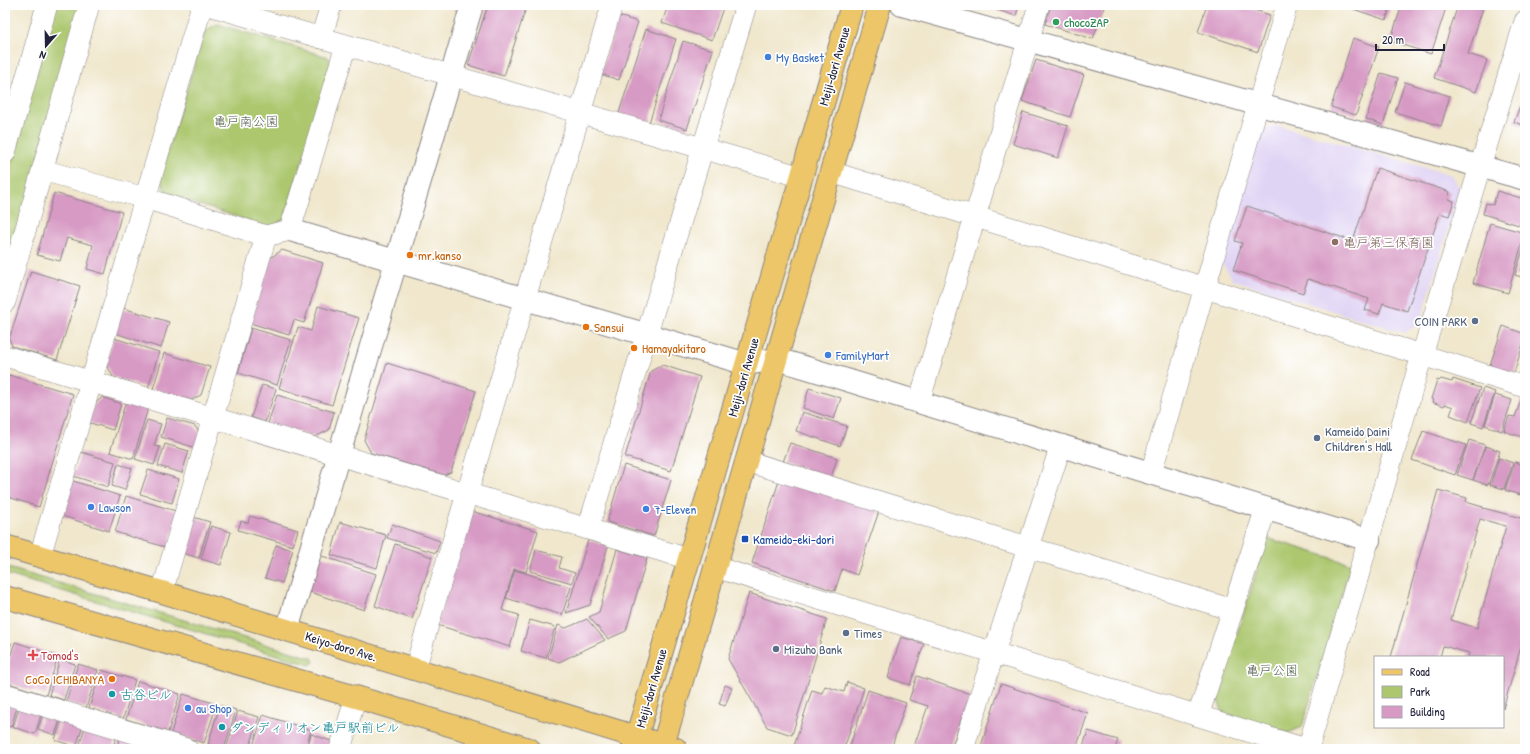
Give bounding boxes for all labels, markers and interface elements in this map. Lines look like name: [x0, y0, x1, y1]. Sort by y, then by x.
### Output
place label: chocoZAP: [1064, 13, 1109, 31]
marker: chocoZAP: [1051, 17, 1061, 27]
street label: Meiji-dori Avenue: [814, 24, 854, 108]
north arrow: [26, 26, 66, 66]
scale bar: [1376, 26, 1444, 52]
text: 20 m: [1382, 31, 1404, 48]
text: N: [37, 48, 48, 63]
place label: My Basket: [776, 48, 824, 66]
marker: My Basket: [763, 52, 773, 62]
park label: 亀戸南公園: [213, 112, 279, 130]
place label: 亀戸第三保育園: [1343, 233, 1434, 251]
marker: 亀戸第三保育園: [1330, 237, 1340, 247]
place label: mr.kanso: [418, 246, 461, 264]
marker: mr.kanso: [405, 250, 415, 260]
place label: COIN PARK: [1414, 312, 1467, 330]
marker: COIN PARK: [1470, 316, 1480, 326]
place label: Sansui: [594, 318, 624, 336]
marker: Sansui: [581, 322, 591, 332]
street label: Meiji-dori Avenue: [723, 335, 763, 419]
place label: Hamayakitaro: [642, 339, 706, 357]
marker: Hamayakitaro: [629, 343, 639, 353]
place label: FamilyMart: [835, 346, 890, 364]
marker: FamilyMart: [823, 350, 833, 360]
place label: Kameido Daini Children's Hall: [1325, 422, 1392, 455]
marker: Kameido Daini Children's Hall: [1312, 433, 1322, 443]
place label: Lawson: [99, 498, 131, 516]
place label: 7-Eleven: [654, 500, 696, 518]
marker: Lawson: [86, 502, 96, 512]
marker: 7-Eleven: [641, 504, 651, 514]
place label: Kameido-eki-dori: [753, 530, 834, 548]
marker: Kameido-eki-dori: [740, 534, 750, 544]
place label: Times: [854, 624, 882, 642]
street label: Keiyo-doro Ave.: [303, 627, 379, 665]
marker: Times: [841, 628, 851, 638]
place label: Mizuho Bank: [784, 640, 843, 658]
marker: Mizuho Bank: [771, 644, 781, 654]
place label: Tomod's: [41, 646, 79, 664]
street label: Meiji-dori Avenue: [631, 646, 671, 730]
marker: Tomod's: [28, 650, 38, 660]
legend: [1374, 656, 1504, 728]
park label: 亀戸公園: [1246, 661, 1298, 679]
text: Road: [1410, 663, 1430, 680]
place label: CoCo ICHIBANYA: [25, 670, 105, 688]
marker: CoCo ICHIBANYA: [107, 674, 117, 684]
text: Park: [1410, 683, 1430, 700]
place label: 古谷ビル: [120, 685, 172, 703]
marker: 古谷ビル: [107, 689, 117, 699]
place label: au Shop: [196, 699, 232, 717]
marker: au Shop: [183, 703, 193, 713]
text: Building: [1410, 703, 1445, 720]
place label: ダンディリオン亀戸駅前ビル: [230, 718, 400, 736]
marker: ダンディリオン亀戸駅前ビル: [217, 722, 227, 732]

